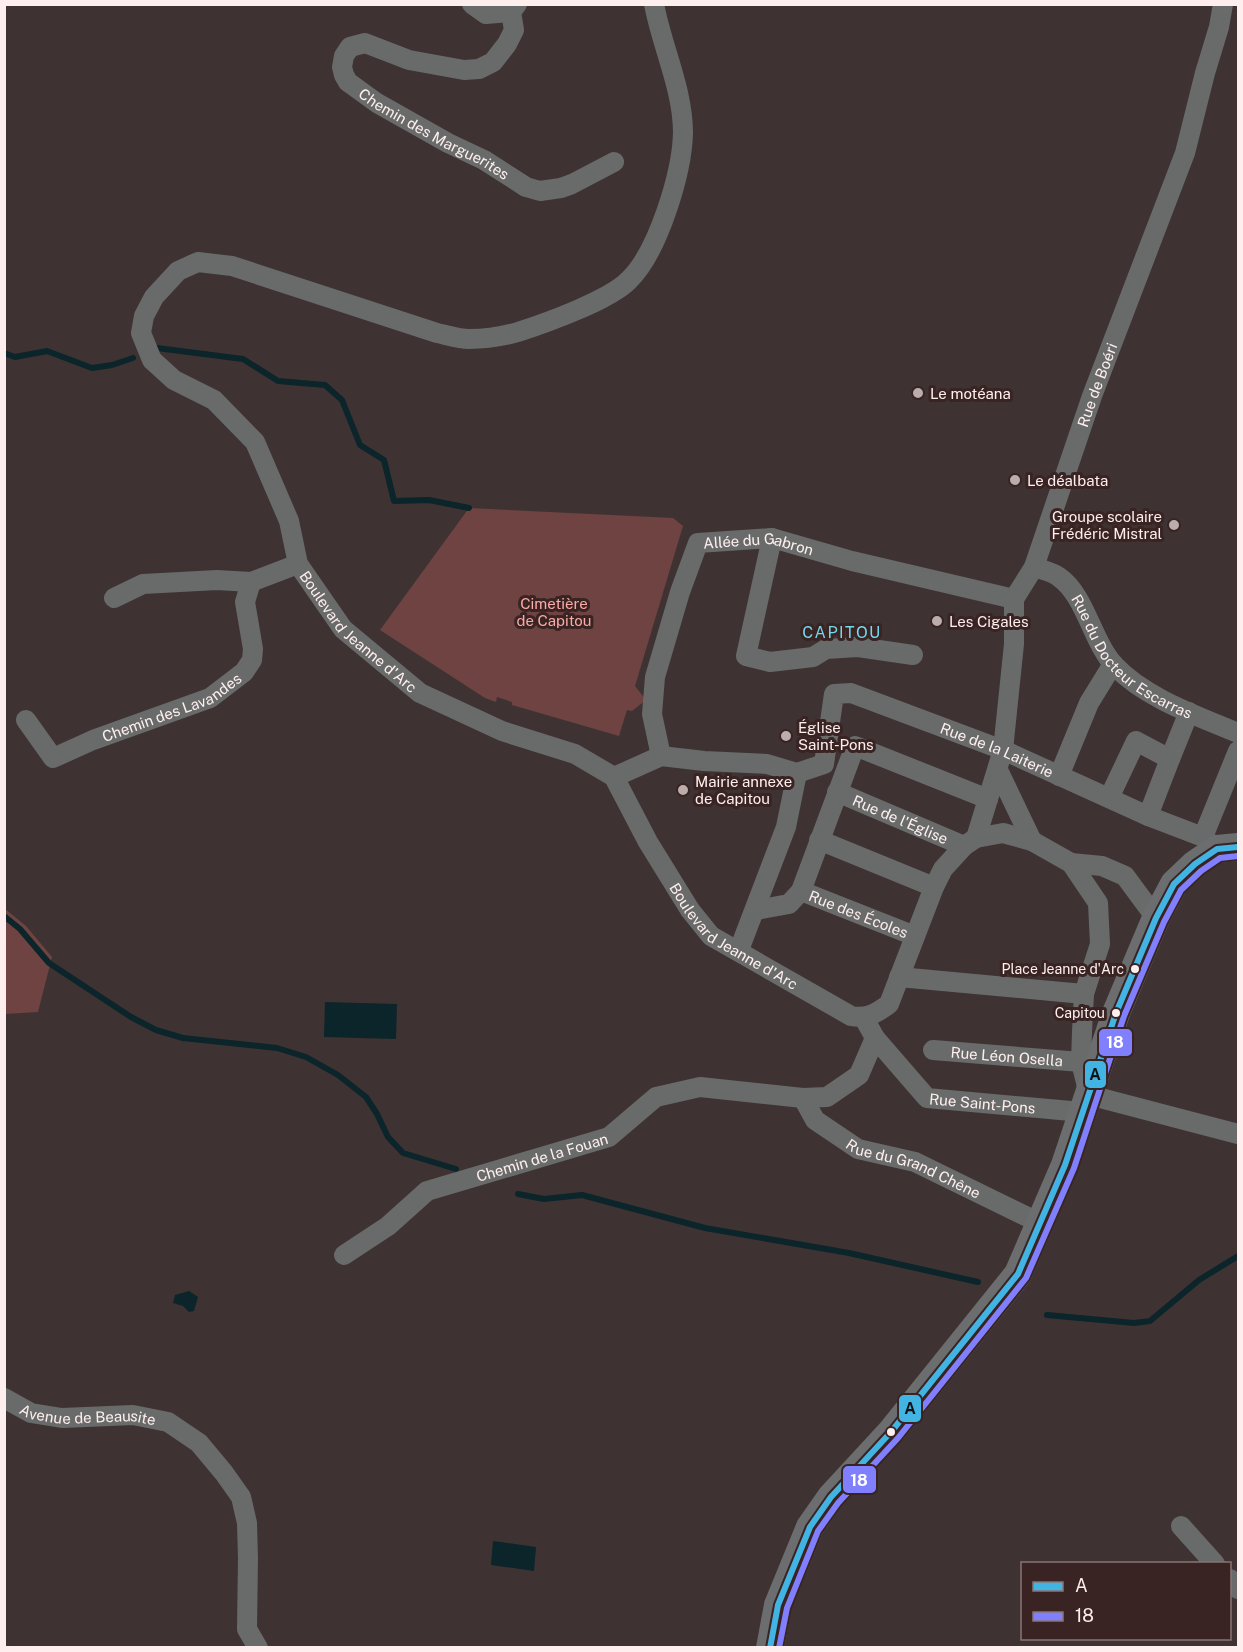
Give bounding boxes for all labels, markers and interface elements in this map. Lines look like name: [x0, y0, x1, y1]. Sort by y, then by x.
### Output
street label: Chemin des Marguerites: [356, 84, 513, 183]
street label: Rue de Boéri: [1074, 340, 1120, 429]
place label: Le motéana: [930, 385, 1011, 402]
marker: Le motéana: [911, 386, 925, 400]
place label: Le déalbata: [1027, 472, 1108, 489]
marker: Le déalbata: [1008, 473, 1022, 487]
place label: Groupe scolaire Frédéric Mistral: [1051, 508, 1162, 542]
marker: Groupe scolaire Frédéric Mistral: [1167, 518, 1181, 532]
street label: Allée du Gabron: [703, 529, 816, 558]
street label: Boulevard Jeanne d'Arc: [297, 567, 421, 696]
street label: Rue du Docteur Escarras: [1069, 591, 1195, 721]
park label: Cimetière de Capitou: [517, 595, 591, 629]
place label: Les Cigales: [949, 613, 1029, 630]
marker: Les Cigales: [930, 614, 944, 628]
district label: CAPITOU: [802, 623, 882, 642]
street label: Chemin des Lavandes: [100, 669, 244, 745]
place label: Église Saint-Pons: [798, 719, 874, 753]
street label: Rue de la Laiterie: [938, 719, 1056, 780]
marker: Église Saint-Pons: [779, 729, 793, 743]
place label: Mairie annexe de Capitou: [695, 773, 792, 807]
marker: Mairie annexe de Capitou: [676, 783, 690, 797]
street label: Rue de l'Église: [850, 791, 951, 847]
street label: Boulevard Jeanne d'Arc: [667, 880, 801, 992]
street label: Rue des Écoles: [807, 887, 911, 941]
place label: Place Jeanne d'Arc: [1002, 961, 1124, 977]
marker: Place Jeanne d'Arc: [1129, 963, 1141, 975]
place label: Capitou: [1055, 1005, 1105, 1021]
marker: Capitou: [1110, 1007, 1122, 1019]
line badge: 18: [1098, 1028, 1133, 1057]
text: 18: [1106, 1033, 1124, 1052]
street label: Rue Léon Osella: [950, 1043, 1064, 1069]
line badge: A: [1084, 1060, 1107, 1089]
text: A: [1089, 1065, 1101, 1084]
street label: Rue Saint-Pons: [929, 1090, 1036, 1116]
street label: Chemin de la Fouan: [474, 1129, 610, 1184]
street label: Rue du Grand Chêne: [843, 1135, 983, 1201]
line badge: A: [898, 1394, 922, 1423]
text: A: [904, 1399, 916, 1418]
street label: Avenue de Beausite: [17, 1400, 157, 1428]
unlabelled marker: [885, 1426, 897, 1438]
line badge: 18: [842, 1465, 877, 1494]
text: 18: [850, 1471, 868, 1490]
legend: [1021, 1562, 1231, 1640]
text: A: [1075, 1575, 1088, 1596]
text: 18: [1075, 1605, 1094, 1626]

